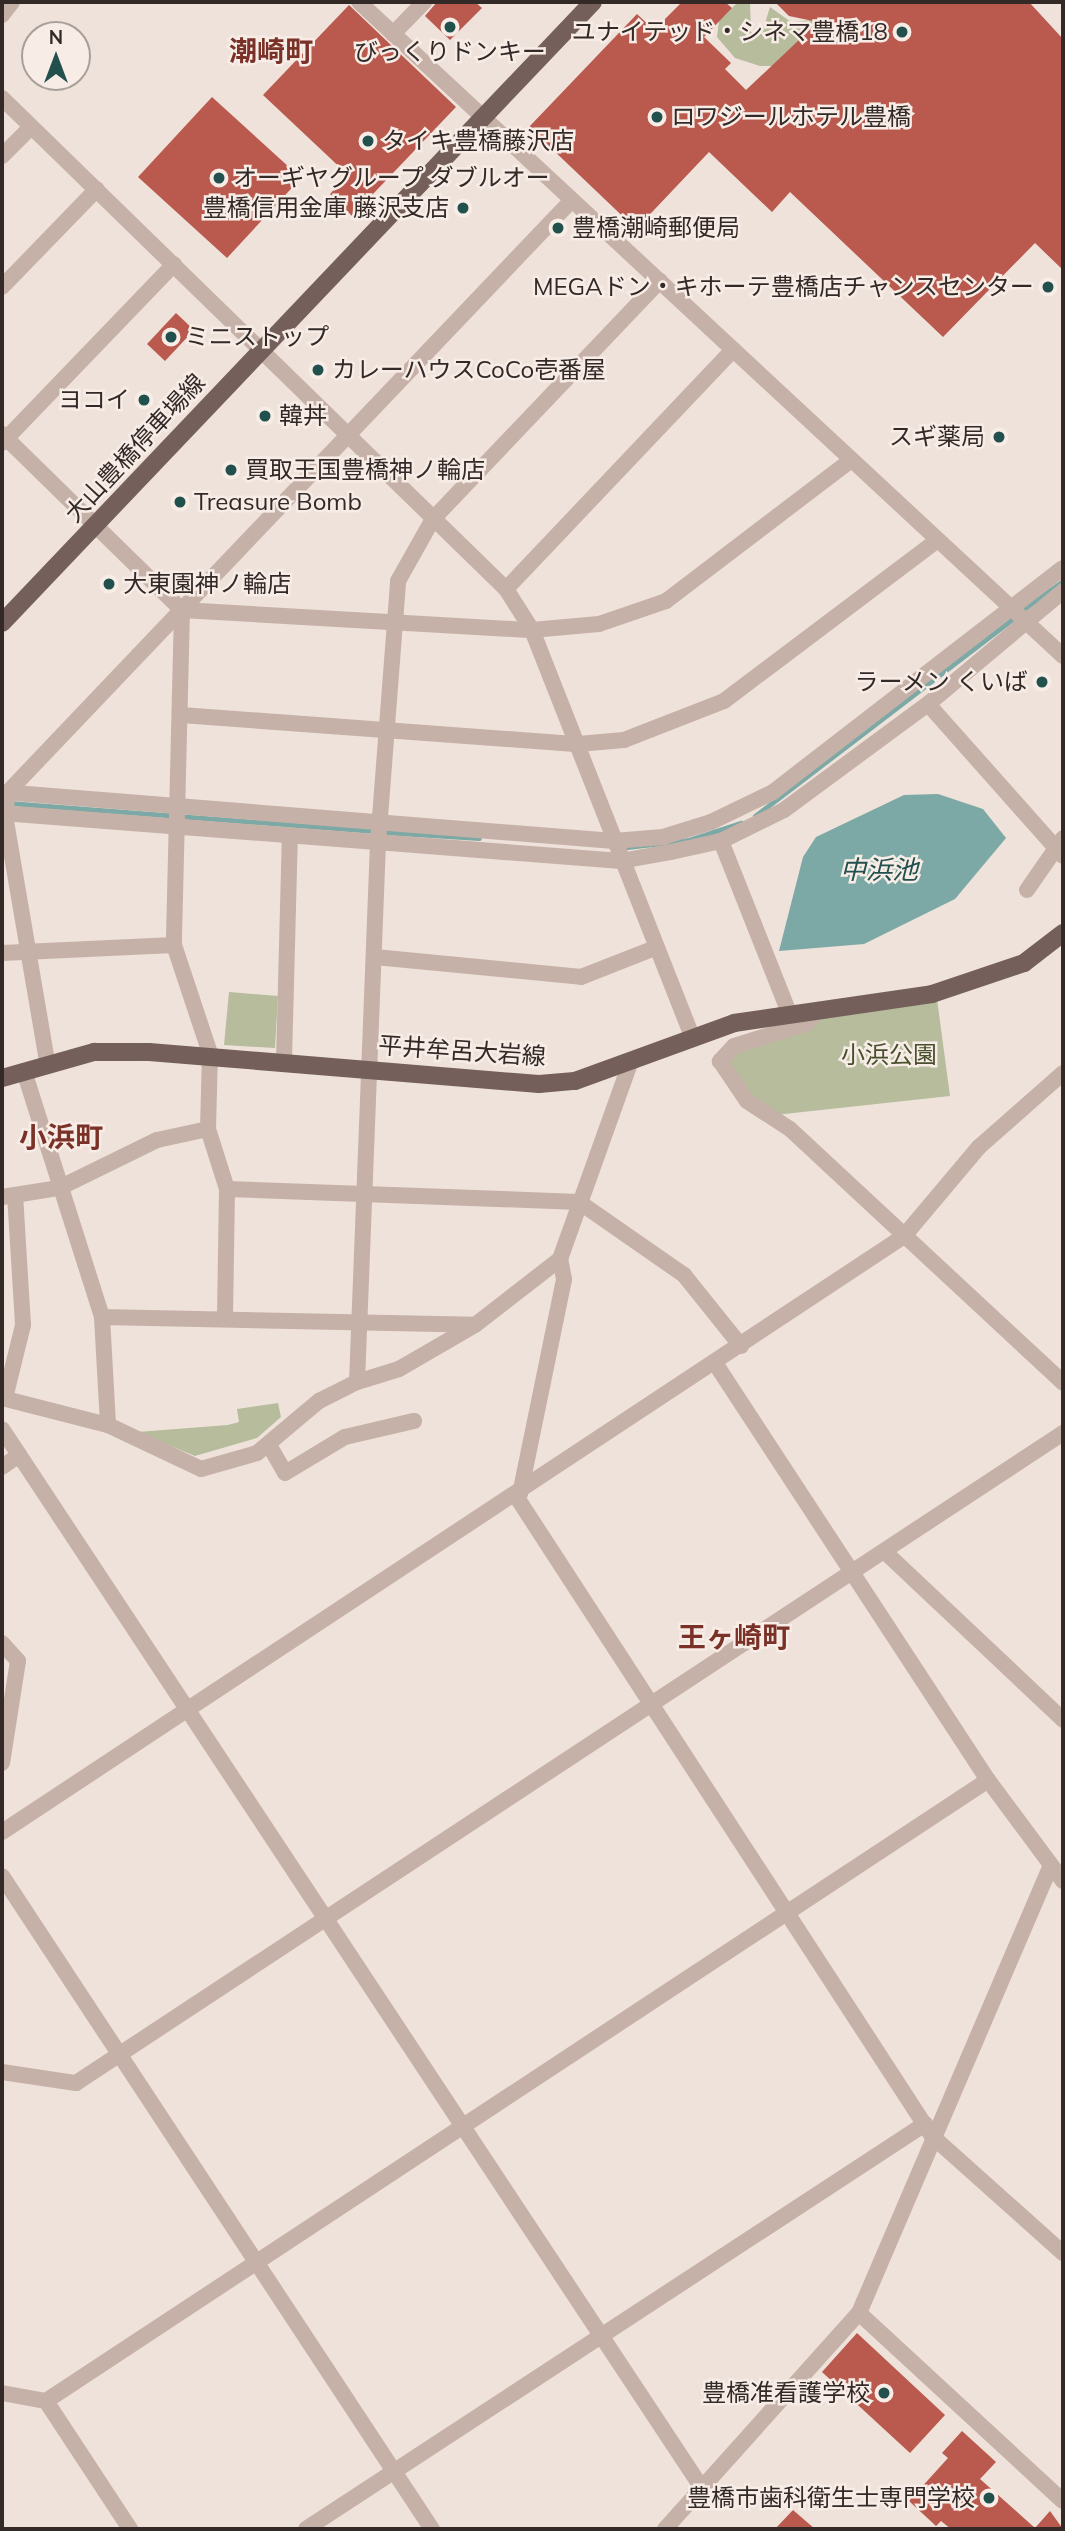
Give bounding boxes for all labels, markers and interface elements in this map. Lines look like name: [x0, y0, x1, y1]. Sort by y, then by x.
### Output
place label: ユナイテッド・シネマ豊橋18: [571, 18, 888, 46]
marker: びっくりドンキー: [442, 19, 458, 35]
north arrow: [21, 21, 91, 91]
marker: ユナイテッド・シネマ豊橋18: [894, 24, 910, 40]
text: N: [49, 25, 63, 49]
district label: 潮崎町: [229, 34, 313, 68]
place label: びっくりドンキー: [354, 38, 546, 66]
place label: ロワジールホテル豊橋: [671, 103, 911, 131]
marker: ロワジールホテル豊橋: [649, 109, 665, 125]
place label: タイキ豊橋藤沢店: [382, 127, 574, 155]
marker: タイキ豊橋藤沢店: [360, 133, 376, 149]
place label: オーギヤグループ ダブルオー: [233, 164, 551, 192]
marker: オーギヤグループ ダブルオー: [211, 170, 227, 186]
place label: 豊橋信用金庫 藤沢支店: [203, 194, 449, 222]
marker: 豊橋信用金庫 藤沢支店: [455, 200, 471, 216]
place label: 豊橋潮崎郵便局: [572, 214, 740, 242]
marker: 豊橋潮崎郵便局: [550, 220, 566, 236]
place label: MEGAドン・キホーテ豊橋店チャンスセンター: [532, 273, 1034, 301]
marker: MEGAドン・キホーテ豊橋店チャンスセンター: [1040, 279, 1056, 295]
place label: ミニストップ: [185, 323, 329, 351]
marker: ミニストップ: [163, 329, 179, 345]
place label: カレーハウスCoCo壱番屋: [332, 356, 607, 384]
marker: カレーハウスCoCo壱番屋: [310, 362, 326, 378]
street label: 大山豊橋停車場線: [59, 368, 211, 528]
place label: ヨコイ: [58, 386, 130, 414]
marker: ヨコイ: [136, 392, 152, 408]
place label: 韓丼: [279, 402, 327, 430]
marker: 韓丼: [257, 408, 273, 424]
place label: スギ薬局: [889, 423, 985, 451]
marker: スギ薬局: [991, 429, 1007, 445]
place label: 買取王国豊橋神ノ輪店: [245, 456, 485, 484]
marker: 買取王国豊橋神ノ輪店: [223, 462, 239, 478]
place label: Treasure Bomb: [194, 488, 362, 516]
marker: Treasure Bomb: [172, 494, 188, 510]
place label: 大東園神ノ輪店: [123, 570, 291, 598]
marker: 大東園神ノ輪店: [101, 576, 117, 592]
place label: ラーメン くいば: [854, 668, 1028, 696]
marker: ラーメン くいば: [1034, 674, 1050, 690]
water label: 中浜池: [840, 854, 918, 886]
street label: 平井牟呂大岩線: [377, 1031, 547, 1071]
park label: 小浜公園: [841, 1041, 937, 1069]
district label: 小浜町: [19, 1120, 103, 1154]
district label: 王ヶ崎町: [678, 1620, 790, 1654]
place label: 豊橋准看護学校: [702, 2379, 870, 2407]
marker: 豊橋准看護学校: [876, 2385, 892, 2401]
place label: 豊橋市歯科衛生士専門学校: [687, 2484, 975, 2512]
marker: 豊橋市歯科衛生士専門学校: [981, 2490, 997, 2506]

